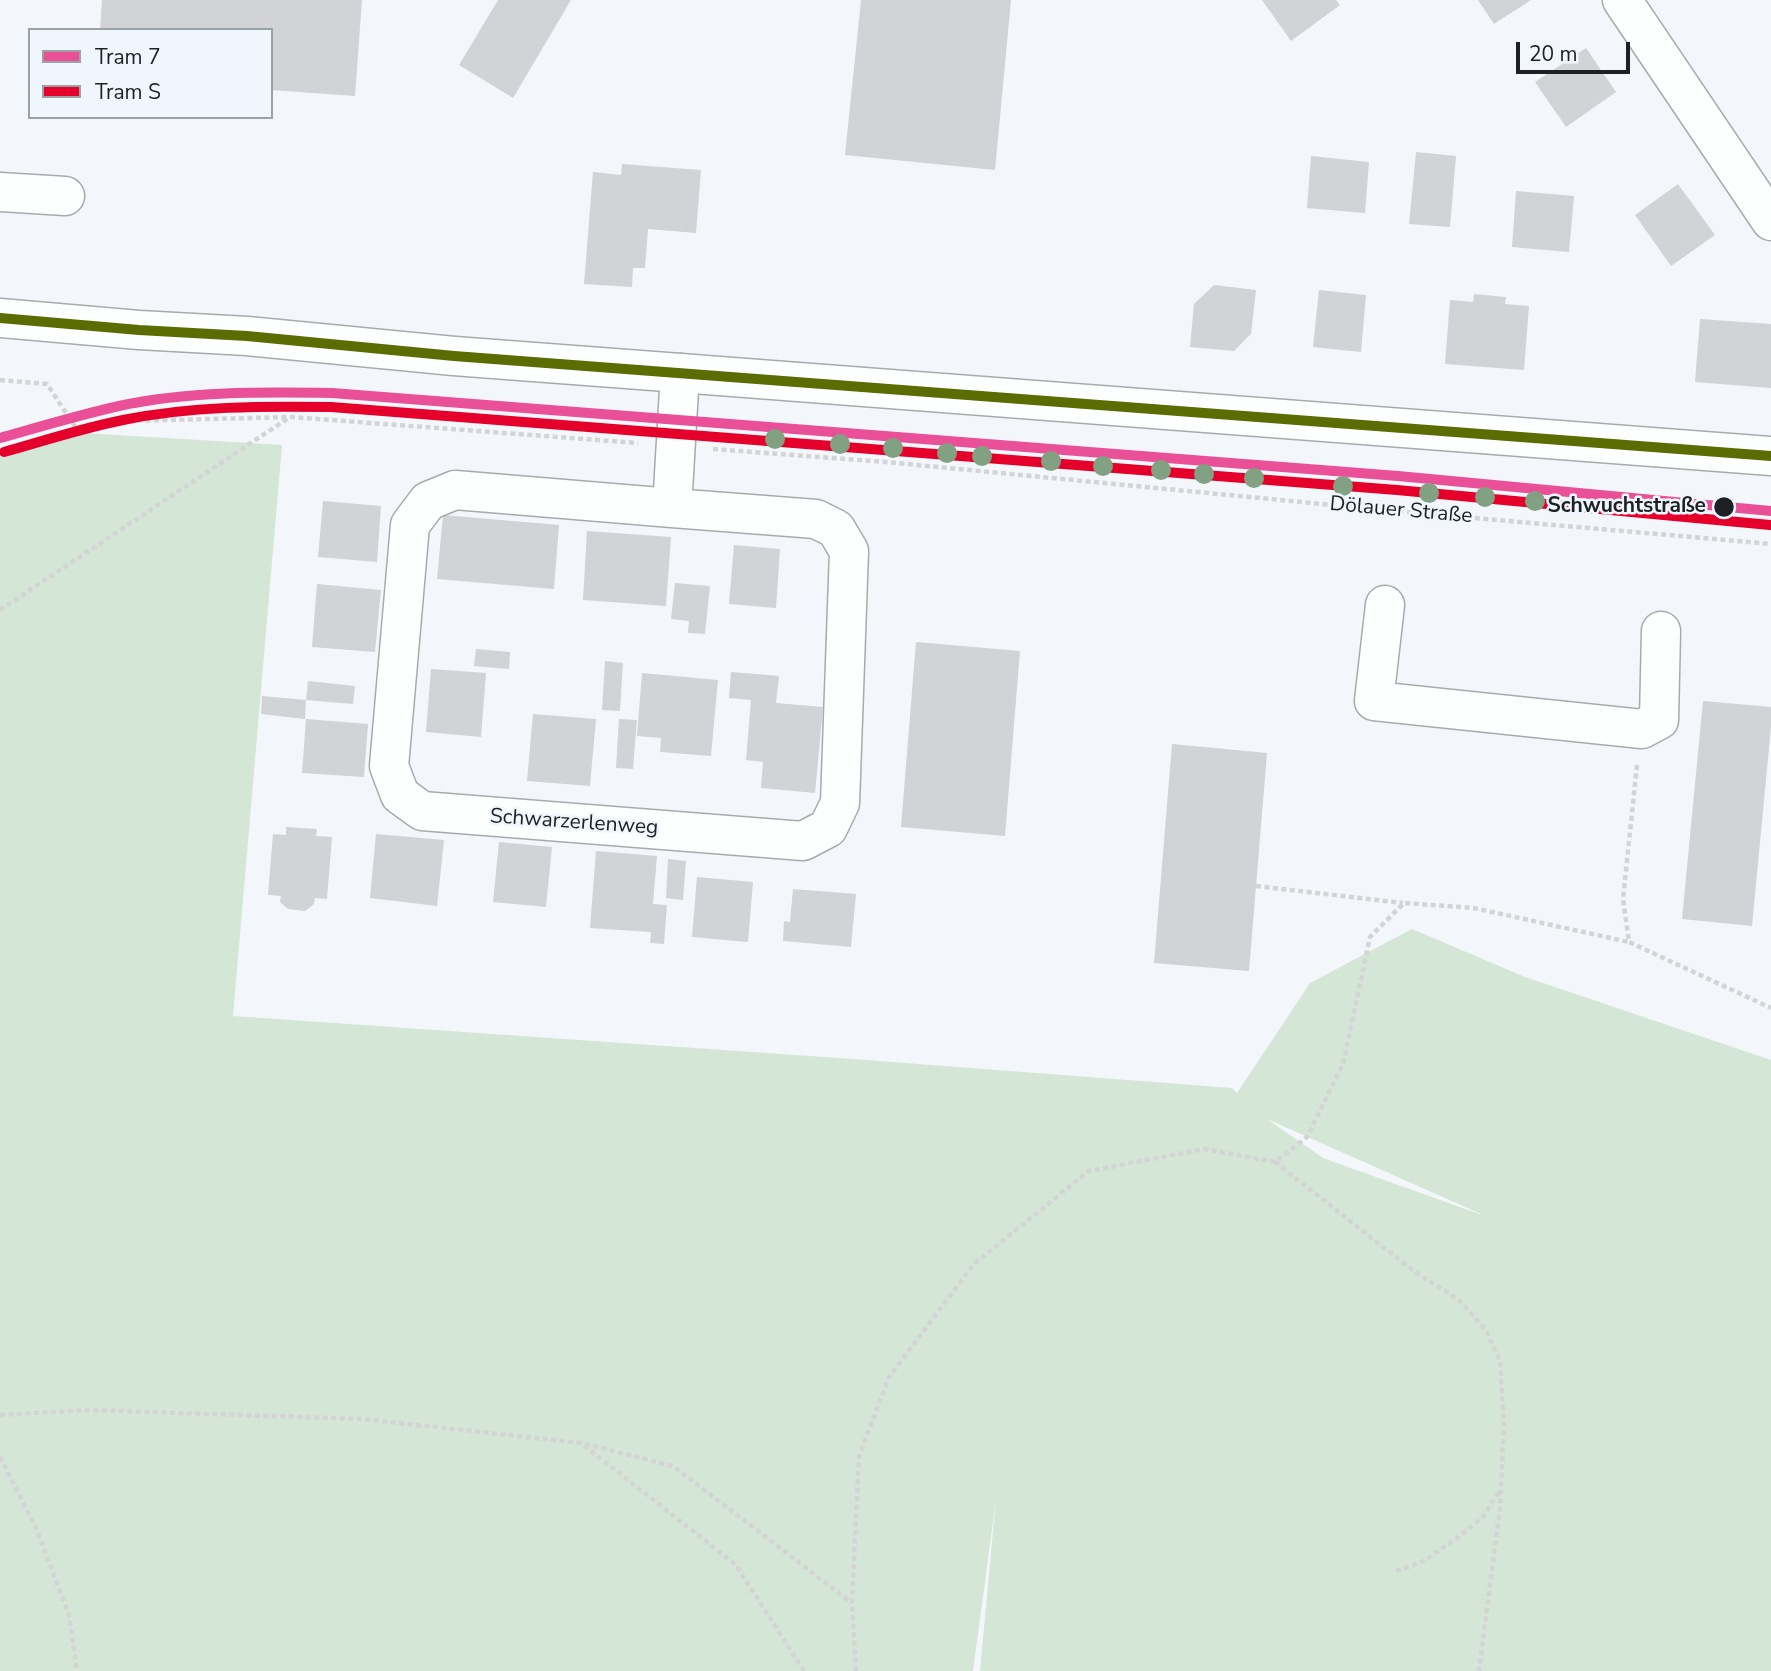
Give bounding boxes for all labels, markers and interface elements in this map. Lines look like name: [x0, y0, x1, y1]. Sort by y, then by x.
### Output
legend: [28, 28, 273, 119]
scale bar: [1519, 28, 1633, 72]
text: 20 m: [1529, 40, 1578, 68]
text: Tram 7: [95, 43, 161, 71]
text: Tram S: [95, 78, 161, 106]
street label: Dölauer Straße: [1329, 492, 1473, 530]
place label: Schwuchtstraße: [1547, 494, 1706, 520]
marker: Schwuchtstraße: [1712, 495, 1736, 519]
street label: Schwarzerlenweg: [489, 805, 659, 841]

